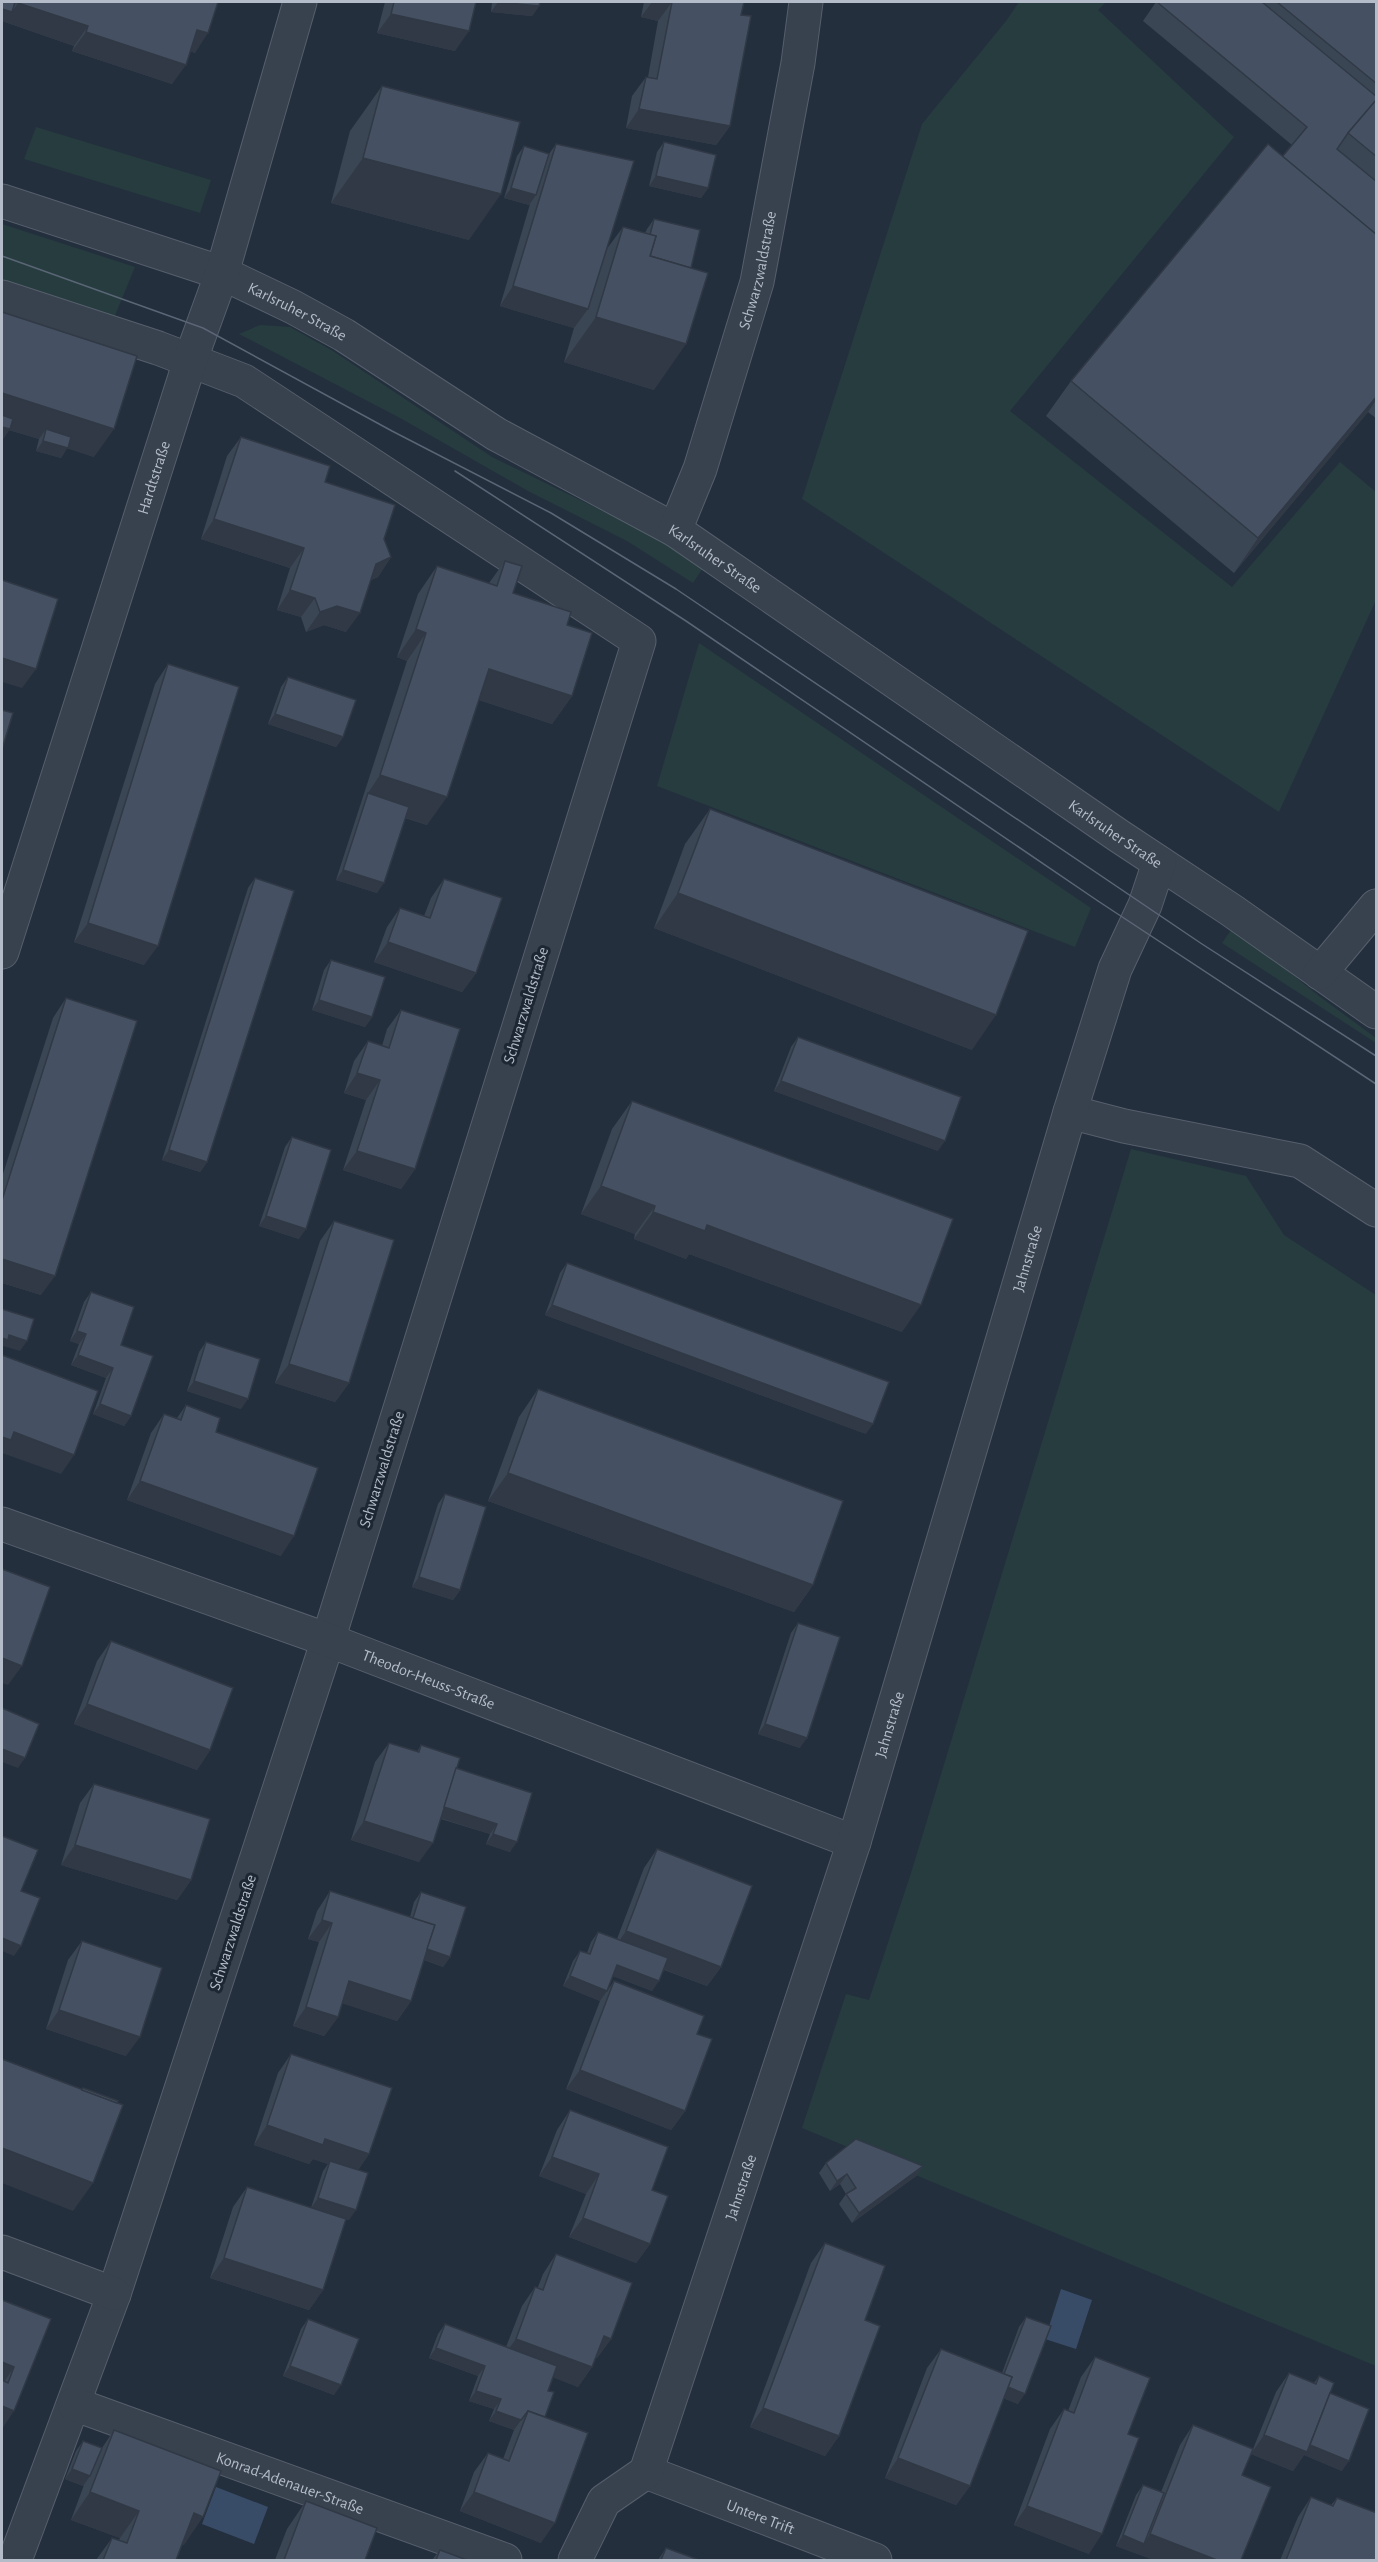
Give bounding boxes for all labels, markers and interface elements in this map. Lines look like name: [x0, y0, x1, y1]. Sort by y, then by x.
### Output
street label: Schwarzwaldstraße: [736, 210, 779, 331]
street label: Karlsruher Straße: [245, 280, 349, 344]
street label: Hardtstraße: [135, 439, 173, 516]
street label: Karlsruher Straße: [666, 521, 764, 596]
street label: Karlsruher Straße: [1066, 797, 1165, 871]
street label: Schwarzwaldstraße: [501, 945, 551, 1065]
street label: Jahnstraße: [1010, 1224, 1045, 1293]
street label: Schwarzwaldstraße: [357, 1409, 407, 1529]
street label: Theodor-Heuss-Straße: [360, 1647, 497, 1712]
street label: Jahnstraße: [872, 1690, 907, 1760]
street label: Schwarzwaldstraße: [207, 1872, 259, 1992]
street label: Jahnstraße: [723, 2152, 759, 2222]
street label: Konrad-Adenauer-Straße: [214, 2449, 366, 2517]
street label: Untere Trift: [724, 2497, 797, 2537]

